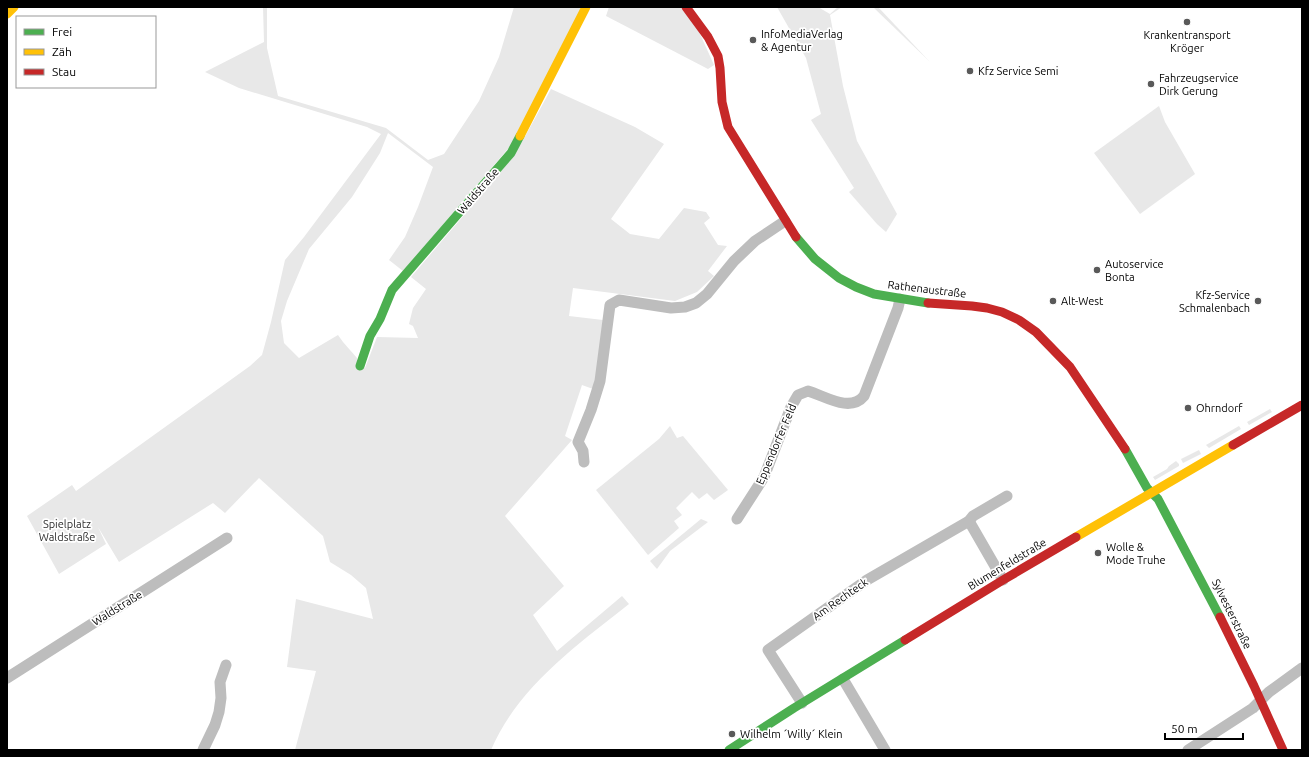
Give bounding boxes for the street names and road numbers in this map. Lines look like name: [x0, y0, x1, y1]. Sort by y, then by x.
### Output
street label: Waldstraße: [455, 166, 501, 216]
street label: Rathenaustraße: [887, 278, 967, 300]
street label: Eppendorfer Feld: [754, 402, 798, 486]
street label: Blumenfeldstraße: [966, 536, 1048, 592]
street label: Am Rechteck: [810, 575, 870, 622]
street label: Sylvesterstraße: [1210, 577, 1254, 651]
street label: Waldstraße: [90, 588, 144, 628]

